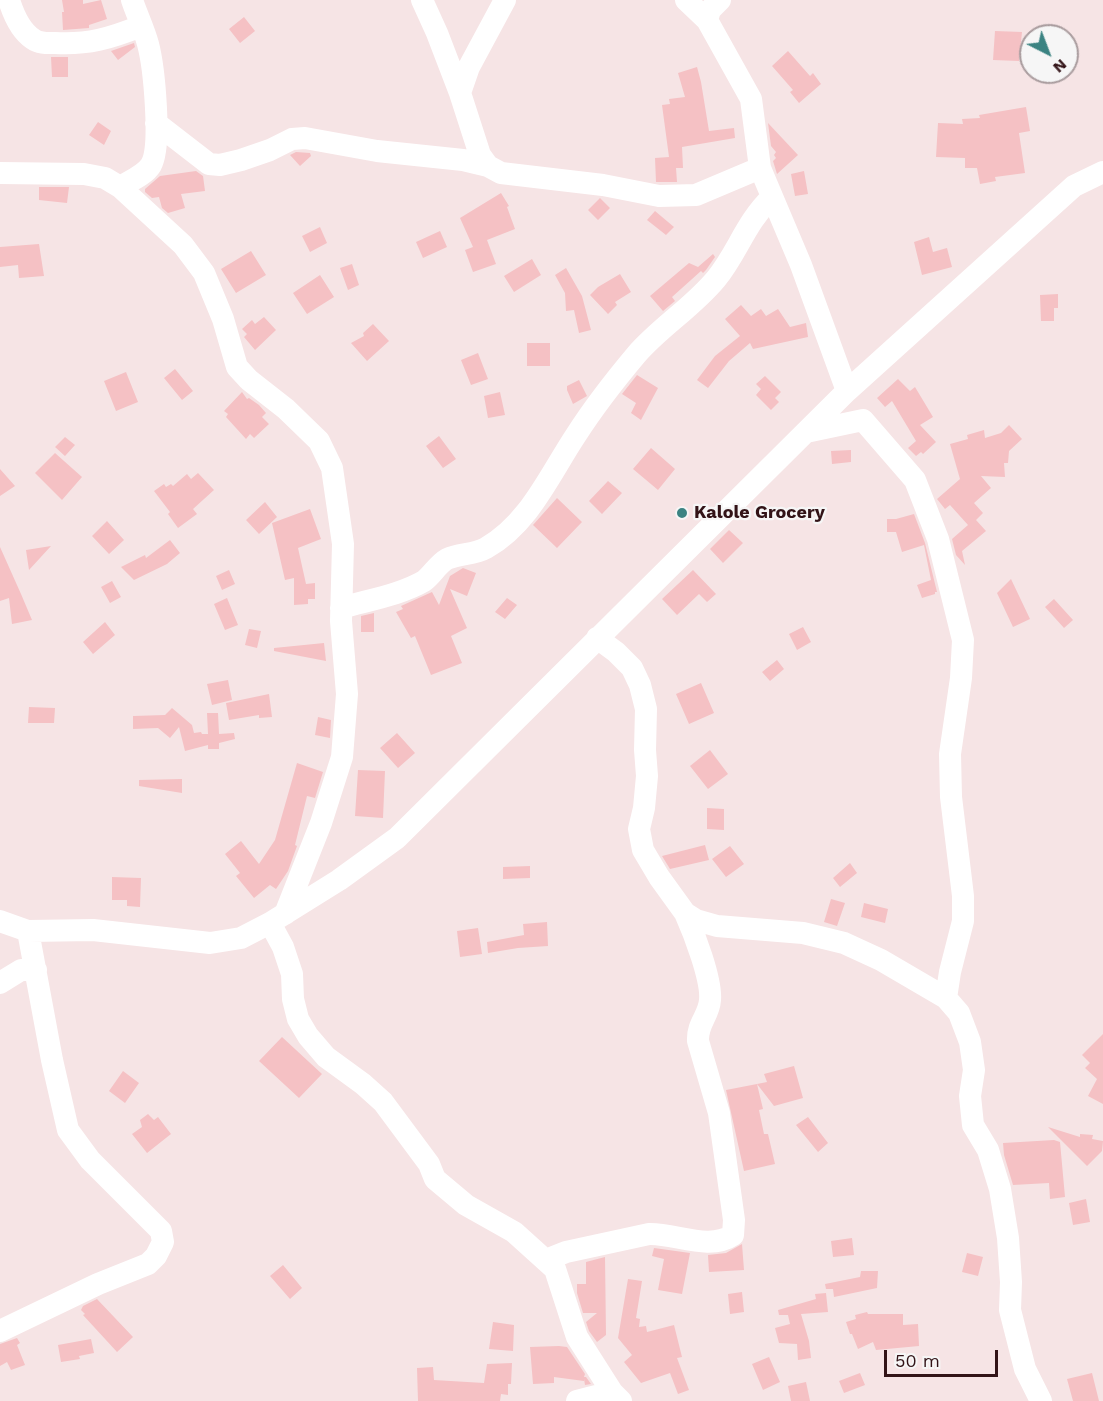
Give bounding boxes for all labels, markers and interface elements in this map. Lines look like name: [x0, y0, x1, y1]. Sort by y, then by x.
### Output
north arrow: [1019, 24, 1079, 84]
text: N: [1049, 55, 1071, 77]
place label: Kalole Grocery: [694, 502, 825, 524]
marker: Kalole Grocery: [675, 506, 689, 520]
scale bar: [887, 1338, 1001, 1376]
text: 50 m: [895, 1350, 940, 1371]

